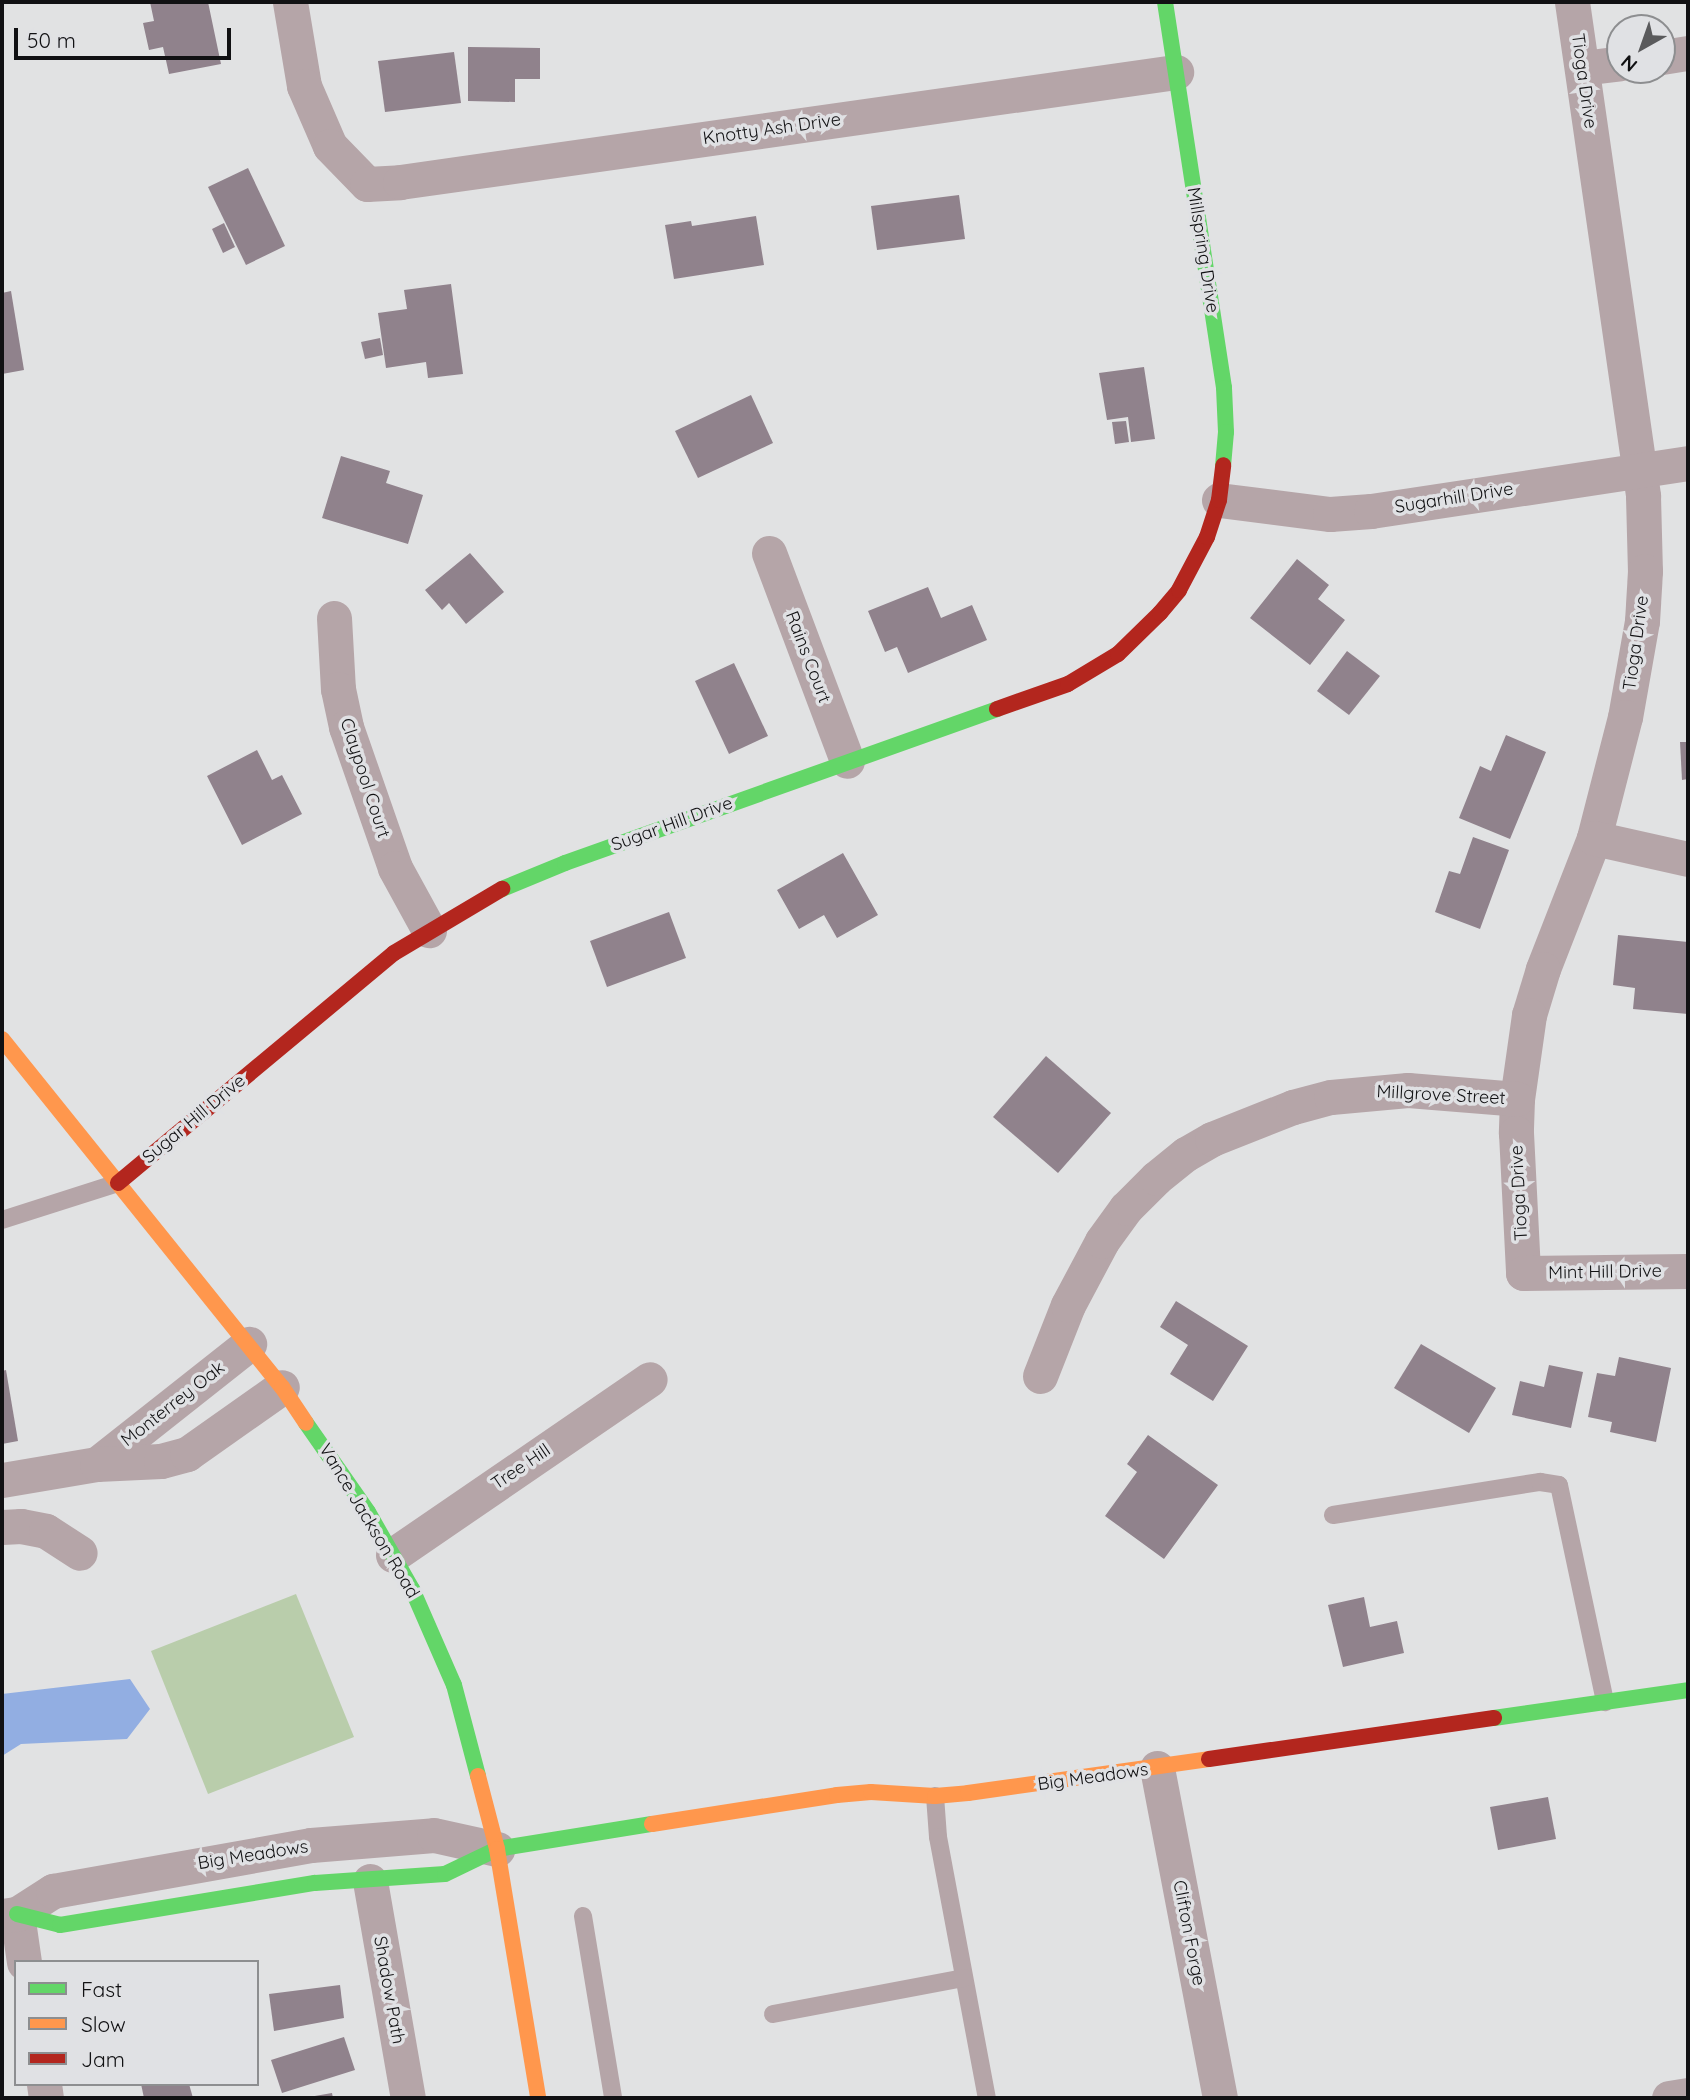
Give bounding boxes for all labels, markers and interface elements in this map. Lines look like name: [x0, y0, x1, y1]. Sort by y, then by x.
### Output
scale bar: [18, 14, 234, 58]
north arrow: [1606, 14, 1676, 84]
text: 50 m: [27, 27, 76, 53]
street label: Tioga Drive: [1567, 32, 1601, 130]
text: N: [1616, 50, 1642, 77]
street label: Knotty Ash Drive: [702, 109, 842, 149]
street label: Millspring Drive: [1182, 186, 1224, 314]
street label: Sugarhill Drive: [1393, 478, 1515, 518]
street label: Tioga Drive: [1619, 594, 1653, 692]
street label: Rains Court: [781, 608, 835, 706]
street label: Claypool Court: [335, 715, 395, 841]
street label: Sugar Hill Drive: [608, 792, 736, 856]
street label: Sugar Hill Drive: [138, 1070, 250, 1168]
street label: Millgrove Street: [1376, 1081, 1506, 1109]
street label: Tioga Drive: [1506, 1145, 1532, 1241]
street label: Mint Hill Drive: [1548, 1260, 1662, 1284]
street label: Monterrey Oak: [117, 1357, 229, 1451]
street label: Tree Hill: [487, 1439, 555, 1495]
street label: Vance Jackson Road: [314, 1440, 424, 1602]
street label: Big Meadows: [1036, 1759, 1150, 1795]
street label: Big Meadows: [196, 1836, 310, 1874]
street label: Clifton Forge: [1168, 1878, 1210, 1988]
street label: Shadow Path: [369, 1934, 409, 2046]
legend: [14, 1960, 259, 2086]
text: Fast: [81, 1976, 122, 2002]
text: Slow: [81, 2011, 126, 2037]
text: Jam: [81, 2046, 125, 2072]

